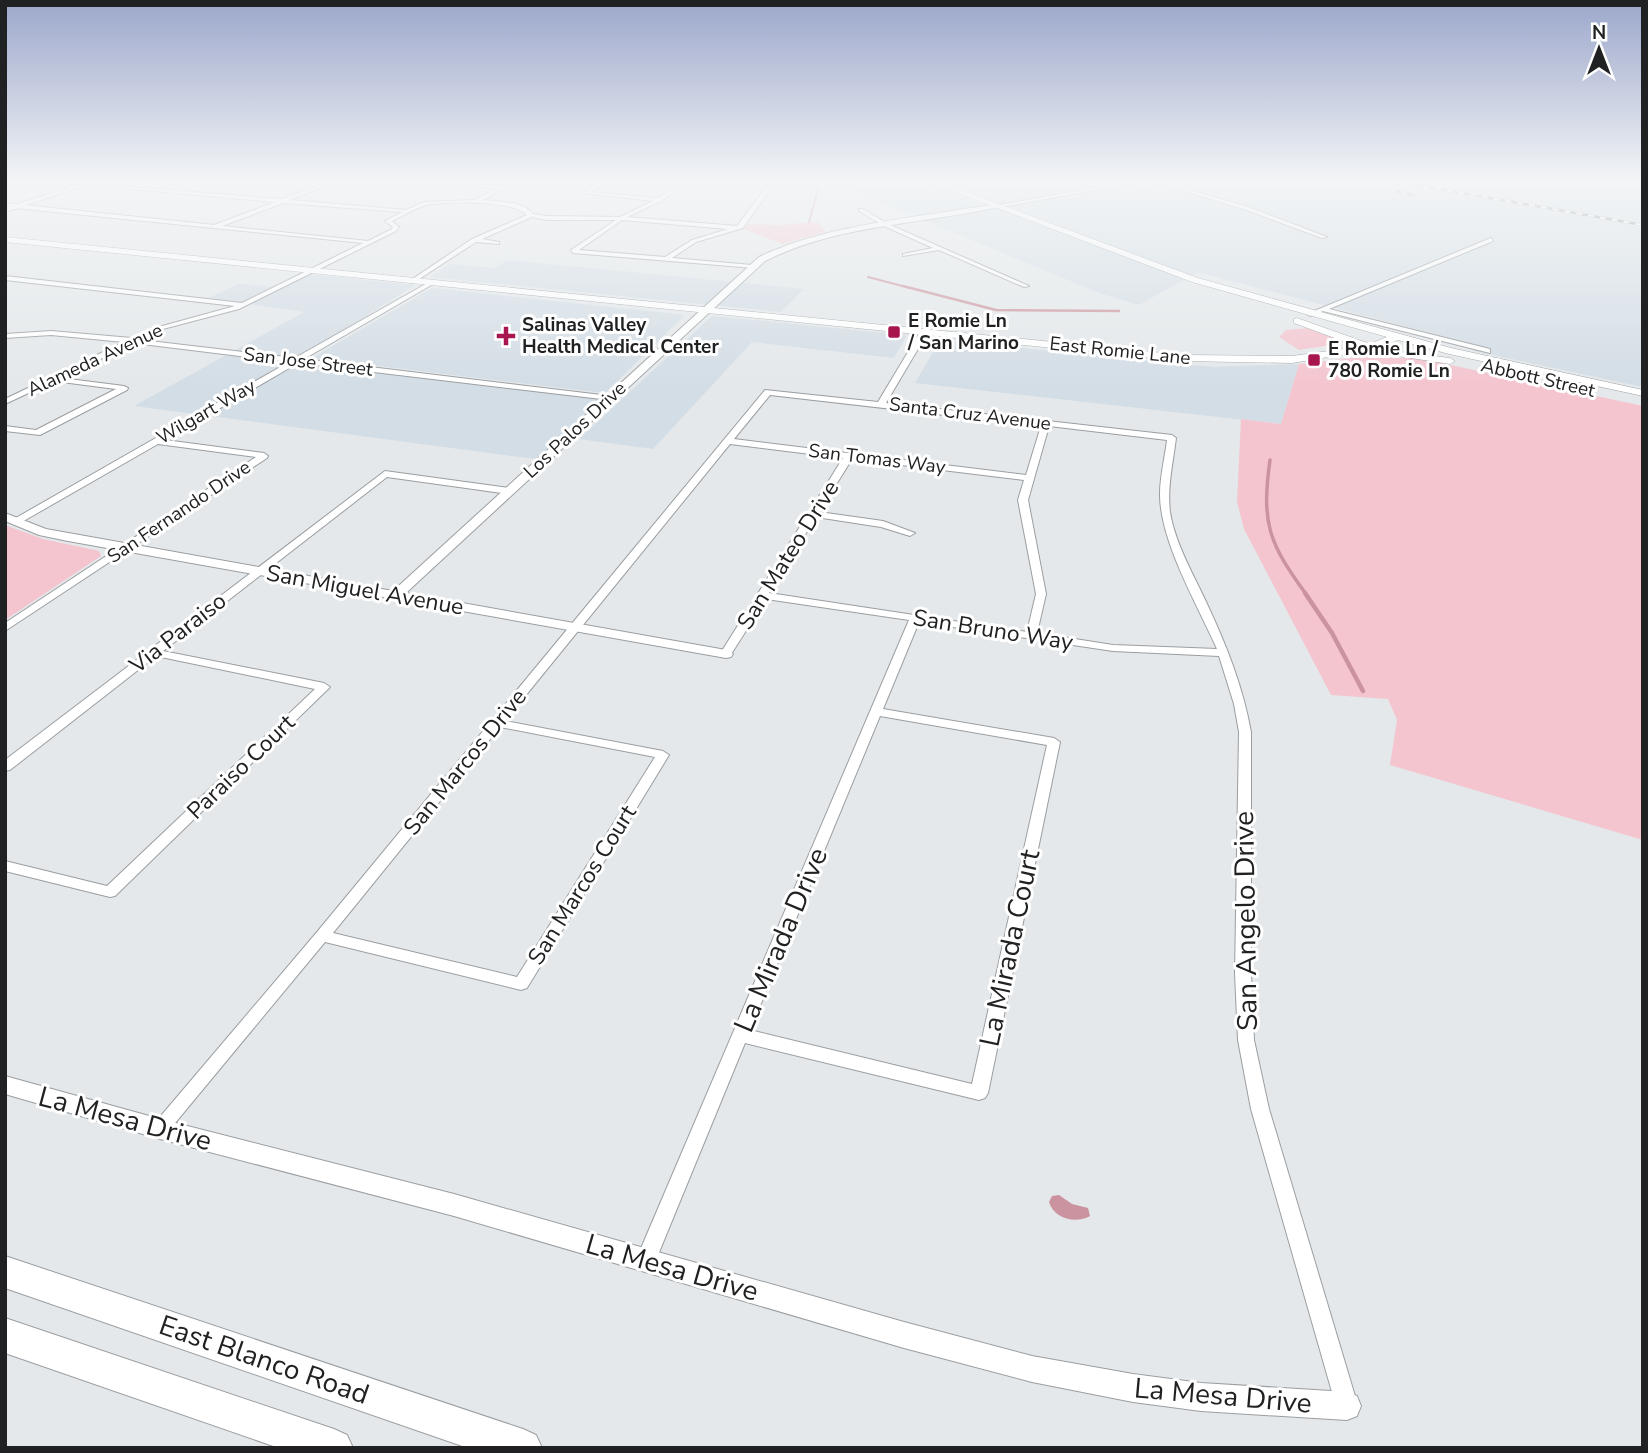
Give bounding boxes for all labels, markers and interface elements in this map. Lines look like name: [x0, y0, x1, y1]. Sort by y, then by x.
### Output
north arrow: [1564, 14, 1634, 84]
text: N: [1592, 20, 1606, 46]
place label: E Romie Ln / San Marino: [907, 308, 1019, 356]
place label: Salinas Valley Health Medical Center: [522, 312, 719, 360]
street label: Alameda Avenue: [23, 317, 167, 403]
marker: E Romie Ln / San Marino: [886, 324, 902, 340]
marker: Salinas Valley Health Medical Center: [496, 326, 516, 346]
street label: East Romie Lane: [1048, 331, 1192, 371]
place label: E Romie Ln / 780 Romie Ln: [1328, 336, 1450, 384]
street label: San Jose Street: [242, 341, 375, 383]
marker: E Romie Ln / 780 Romie Ln: [1306, 352, 1322, 368]
street label: Abbott Street: [1478, 352, 1598, 404]
street label: Wilgart Way: [152, 373, 261, 451]
street label: Los Palos Drive: [518, 376, 632, 484]
street label: Santa Cruz Avenue: [888, 391, 1052, 437]
street label: San Tomas Way: [807, 438, 947, 480]
street label: San Fernando Drive: [102, 454, 256, 570]
street label: San Mateo Drive: [730, 474, 846, 636]
street label: San Miguel Avenue: [264, 557, 466, 623]
street label: Via Paraiso: [122, 585, 233, 681]
street label: San Bruno Way: [911, 602, 1075, 658]
street label: San Marcos Drive: [396, 682, 534, 842]
street label: Paraiso Court: [180, 707, 302, 826]
street label: San Marcos Court: [520, 799, 644, 971]
street label: San Angelo Drive: [1225, 811, 1267, 1031]
street label: La Mirada Drive: [725, 842, 837, 1038]
street label: La Mirada Court: [971, 846, 1049, 1050]
street label: La Mesa Drive: [34, 1078, 216, 1160]
street label: La Mesa Drive: [581, 1225, 763, 1311]
street label: East Blanco Road: [154, 1306, 374, 1414]
street label: La Mesa Drive: [1133, 1369, 1313, 1423]

